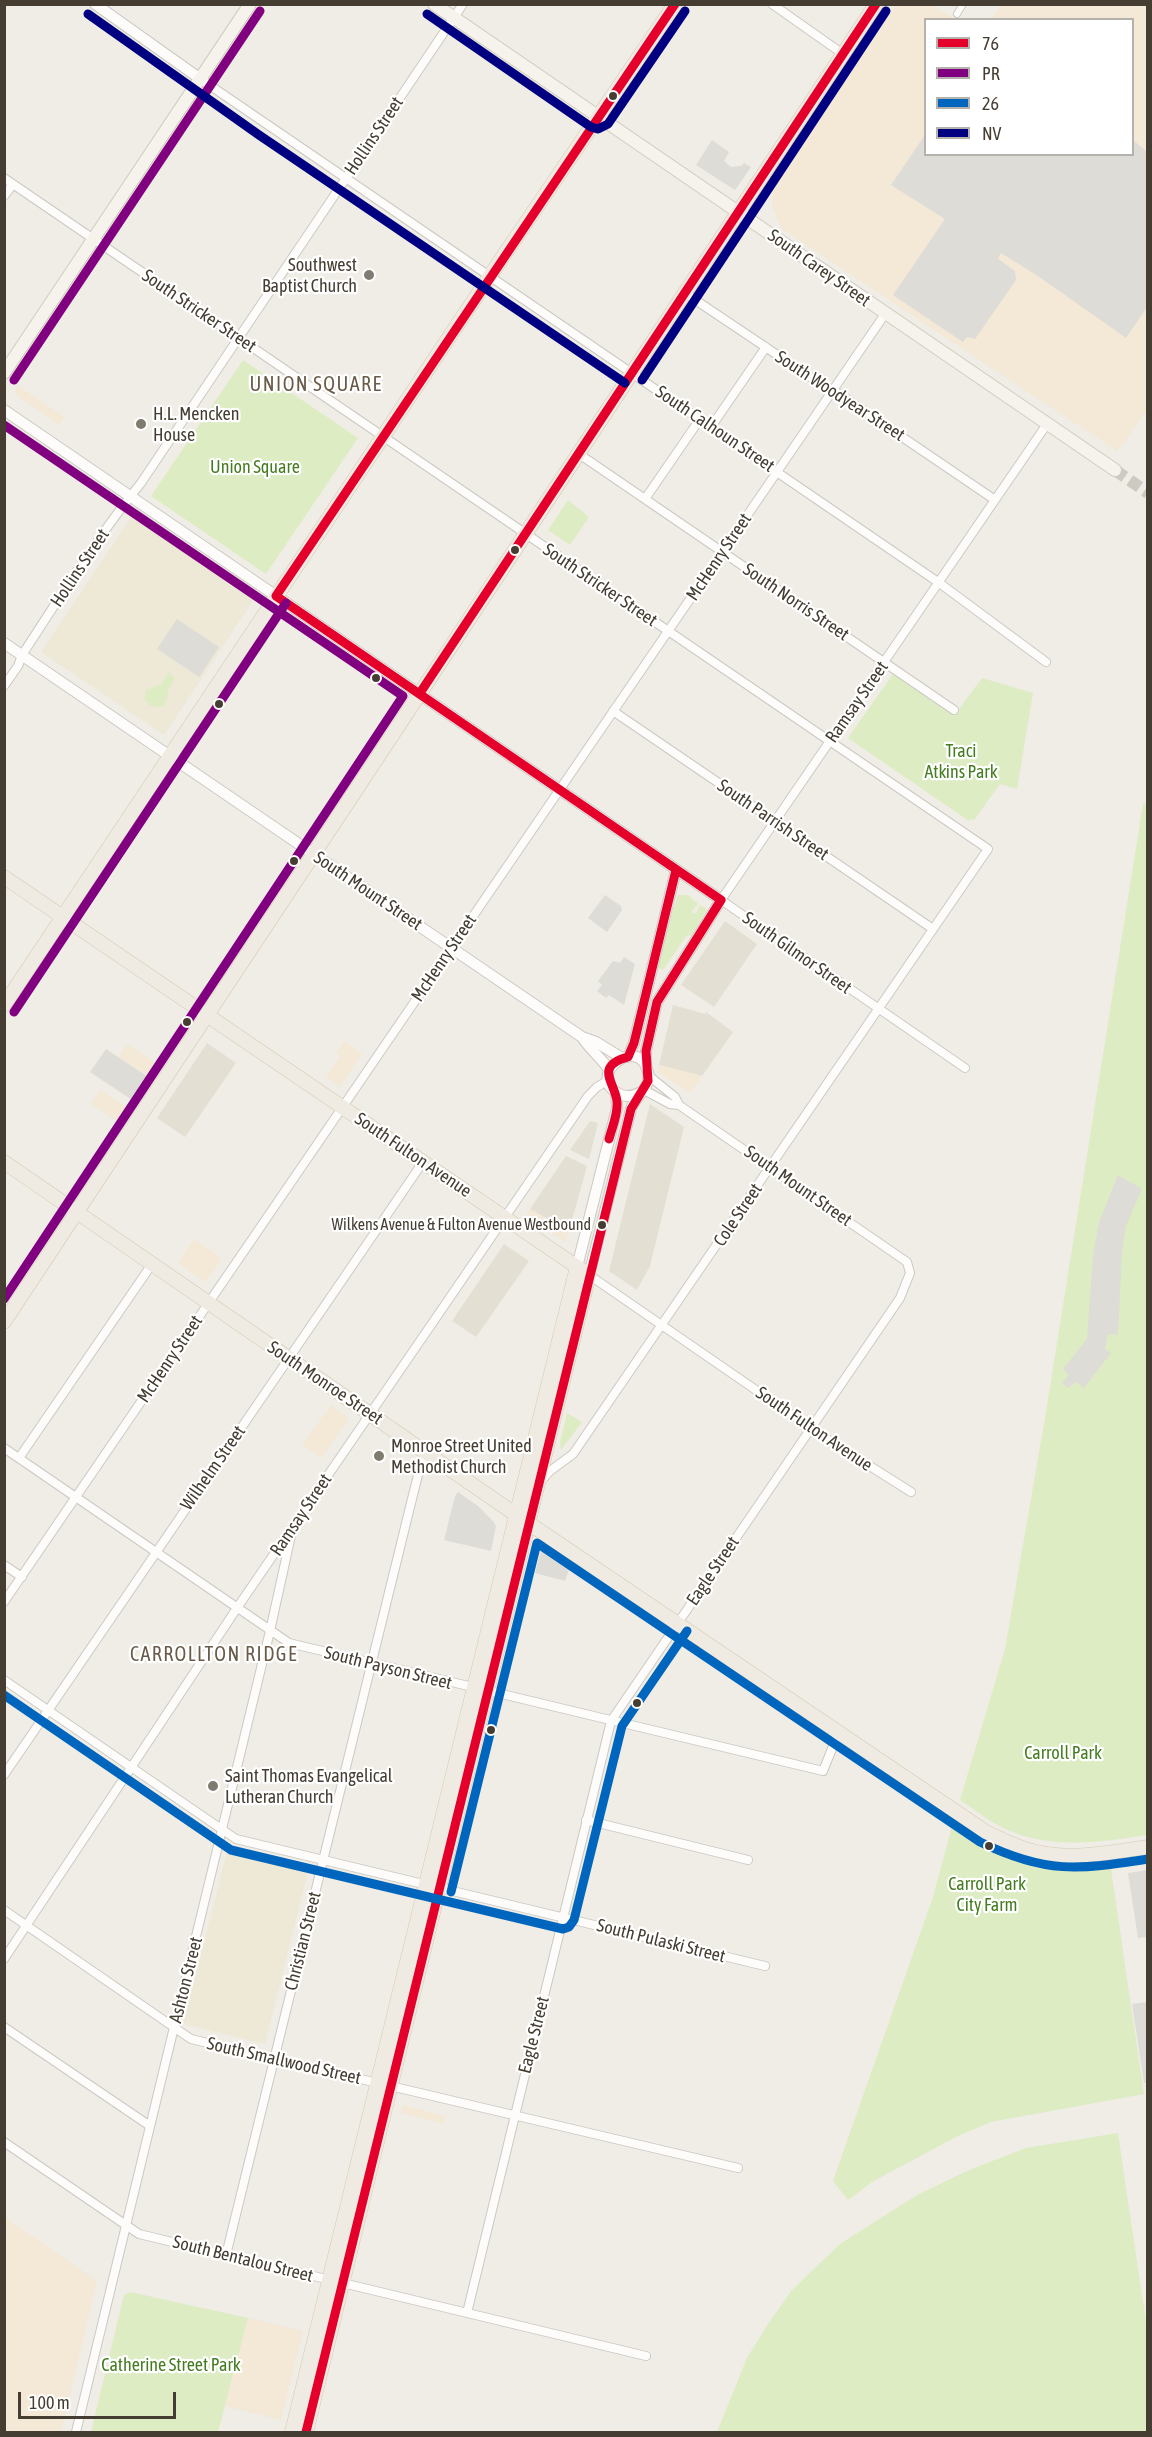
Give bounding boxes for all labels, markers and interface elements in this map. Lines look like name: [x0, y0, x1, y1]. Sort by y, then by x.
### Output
legend: [924, 18, 1134, 156]
text: 76: [982, 33, 999, 54]
text: PR: [982, 63, 1000, 84]
unlabelled marker: [607, 90, 619, 102]
street label: Hollins Street: [340, 93, 408, 179]
text: 26: [982, 93, 999, 114]
text: NV: [982, 123, 1001, 144]
street label: South Carey Street: [764, 225, 874, 311]
place label: Southwest Baptist Church: [262, 254, 357, 296]
street label: South Stricker Street: [138, 265, 260, 357]
marker: Southwest Baptist Church: [362, 268, 376, 282]
street label: South Woodyear Street: [771, 346, 909, 446]
district label: UNION SQUARE: [249, 373, 383, 397]
street label: South Calhoun Street: [651, 381, 779, 477]
place label: H.L. Mencken House: [153, 403, 239, 446]
marker: H.L. Mencken House: [134, 417, 148, 431]
park label: Union Square: [210, 456, 300, 478]
street label: McHenry Street: [682, 509, 756, 605]
street label: Hollins Street: [46, 525, 114, 611]
street label: South Stricker Street: [539, 539, 661, 631]
unlabelled marker: [509, 544, 521, 556]
street label: South Norris Street: [739, 559, 853, 645]
street label: Ramsay Street: [821, 657, 893, 747]
unlabelled marker: [370, 672, 382, 684]
unlabelled marker: [213, 698, 225, 710]
park label: Traci Atkins Park: [924, 740, 998, 783]
street label: South Parrish Street: [713, 775, 833, 865]
street label: South Mount Street: [310, 847, 426, 935]
unlabelled marker: [288, 855, 300, 867]
street label: South Gilmor Street: [738, 907, 856, 999]
street label: McHenry Street: [407, 910, 481, 1006]
unlabelled marker: [181, 1016, 193, 1028]
street label: South Fulton Avenue: [351, 1108, 475, 1202]
street label: South Mount Street: [740, 1141, 856, 1231]
street label: Cole Street: [709, 1179, 767, 1251]
place label: Wilkens Avenue & Fulton Avenue Westbound: [331, 1215, 591, 1235]
marker: Wilkens Avenue & Fulton Avenue Westbound: [596, 1219, 608, 1231]
street label: McHenry Street: [133, 1311, 207, 1407]
street label: South Monroe Street: [263, 1337, 387, 1429]
street label: South Fulton Avenue: [752, 1382, 876, 1476]
street label: Wilhelm Street: [176, 1421, 250, 1515]
place label: Monroe Street United Methodist Church: [391, 1435, 532, 1478]
marker: Monroe Street United Methodist Church: [372, 1449, 386, 1463]
street label: Ramsay Street: [266, 1470, 336, 1560]
street label: Eagle Street: [682, 1532, 744, 1610]
street label: South Payson Street: [322, 1642, 454, 1694]
district label: CARROLLTON RIDGE: [130, 1643, 298, 1667]
unlabelled marker: [631, 1697, 643, 1709]
unlabelled marker: [485, 1724, 497, 1736]
park label: Carroll Park: [1024, 1742, 1102, 1764]
place label: Saint Thomas Evangelical Lutheran Church: [225, 1765, 393, 1808]
marker: Saint Thomas Evangelical Lutheran Church: [206, 1779, 220, 1793]
unlabelled marker: [983, 1840, 995, 1852]
park label: Carroll Park City Farm: [948, 1873, 1026, 1916]
street label: Christian Street: [280, 1889, 326, 1993]
street label: South Pulaski Street: [595, 1915, 727, 1967]
street label: Ashton Street: [165, 1935, 207, 2025]
street label: Eagle Street: [514, 1994, 554, 2076]
street label: South Smallwood Street: [205, 2033, 363, 2089]
street label: South Bentalou Street: [171, 2231, 315, 2287]
park label: Catherine Street Park: [101, 2354, 241, 2376]
scale bar: [21, 2380, 178, 2418]
text: 100 m: [29, 2392, 70, 2413]

